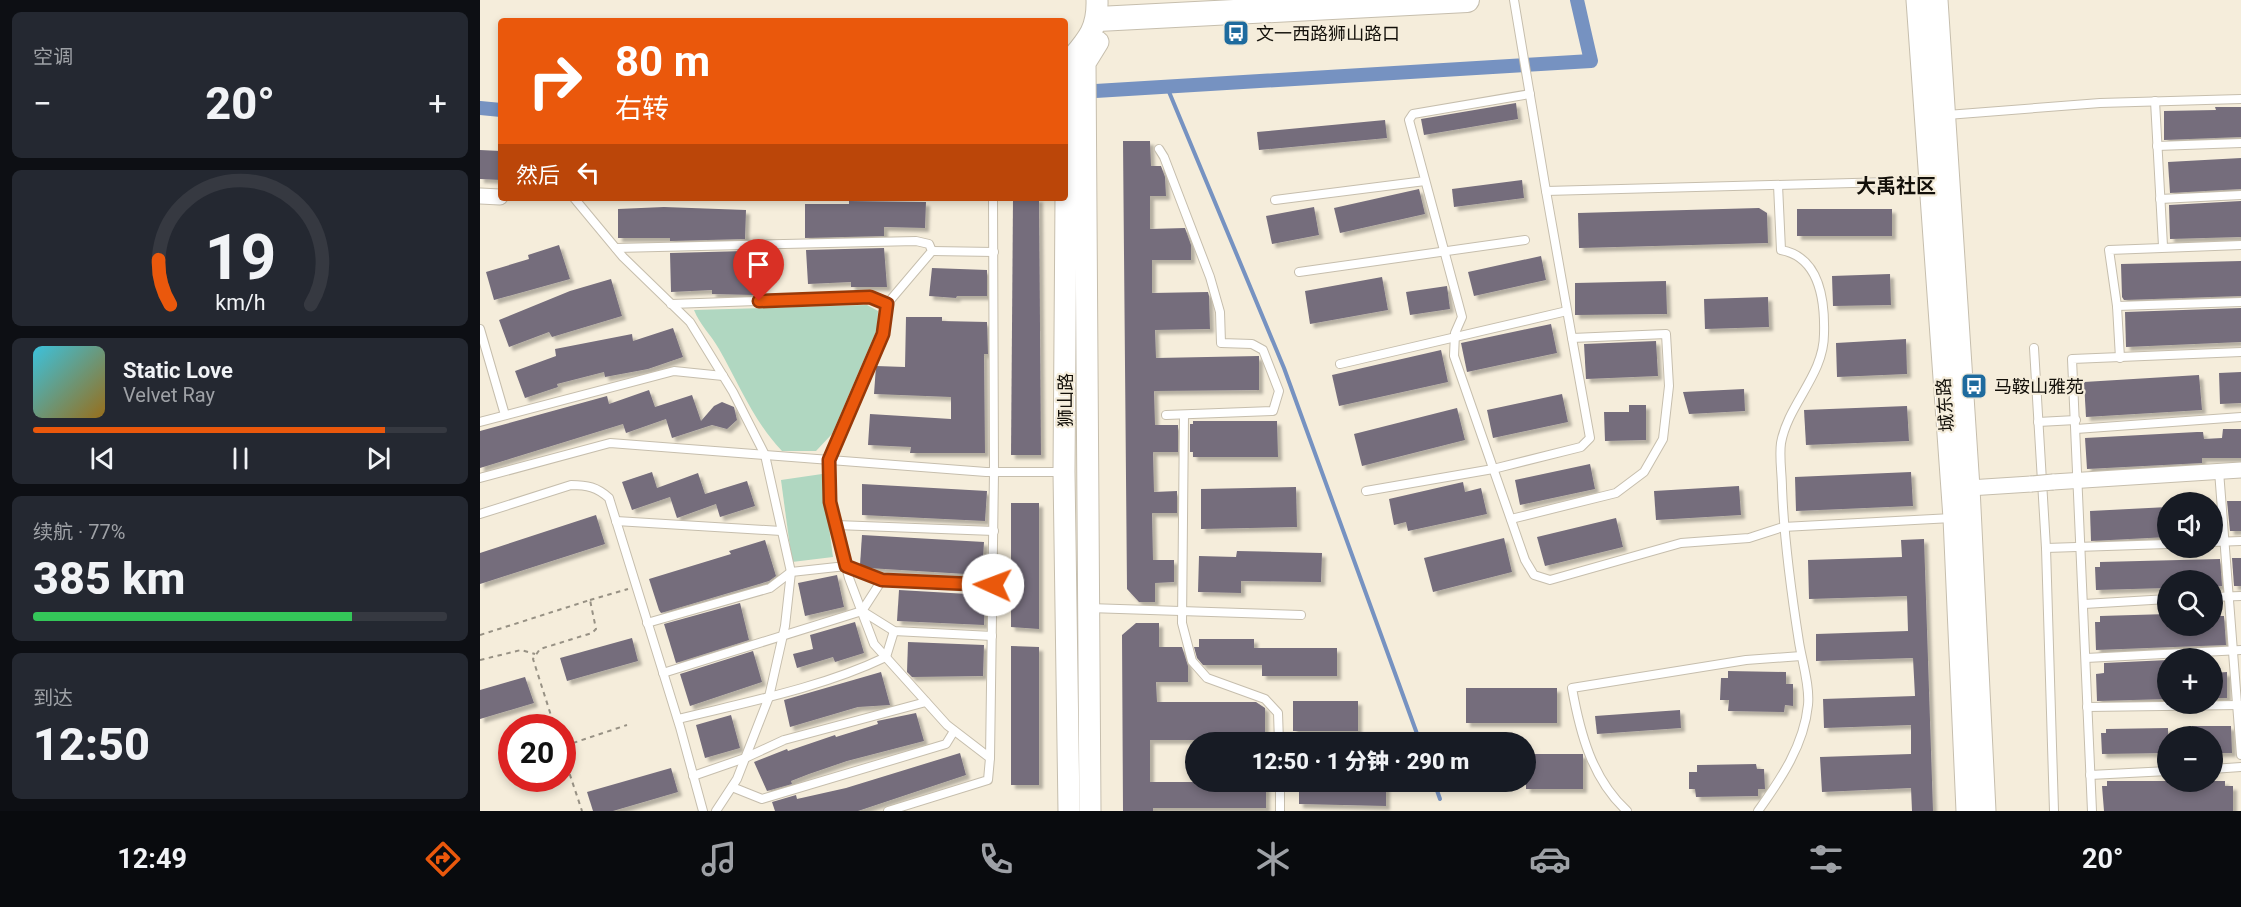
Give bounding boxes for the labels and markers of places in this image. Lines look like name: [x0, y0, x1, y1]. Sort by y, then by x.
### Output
bus stop icon: 文一西路狮山路口: [1221, 18, 1251, 48]
place label: 文一西路狮山路口: [1256, 23, 1400, 44]
pin: [733, 239, 784, 301]
bus stop icon: 马鞍山雅苑: [1959, 371, 1989, 401]
place label: 马鞍山雅苑: [1994, 376, 2084, 397]

